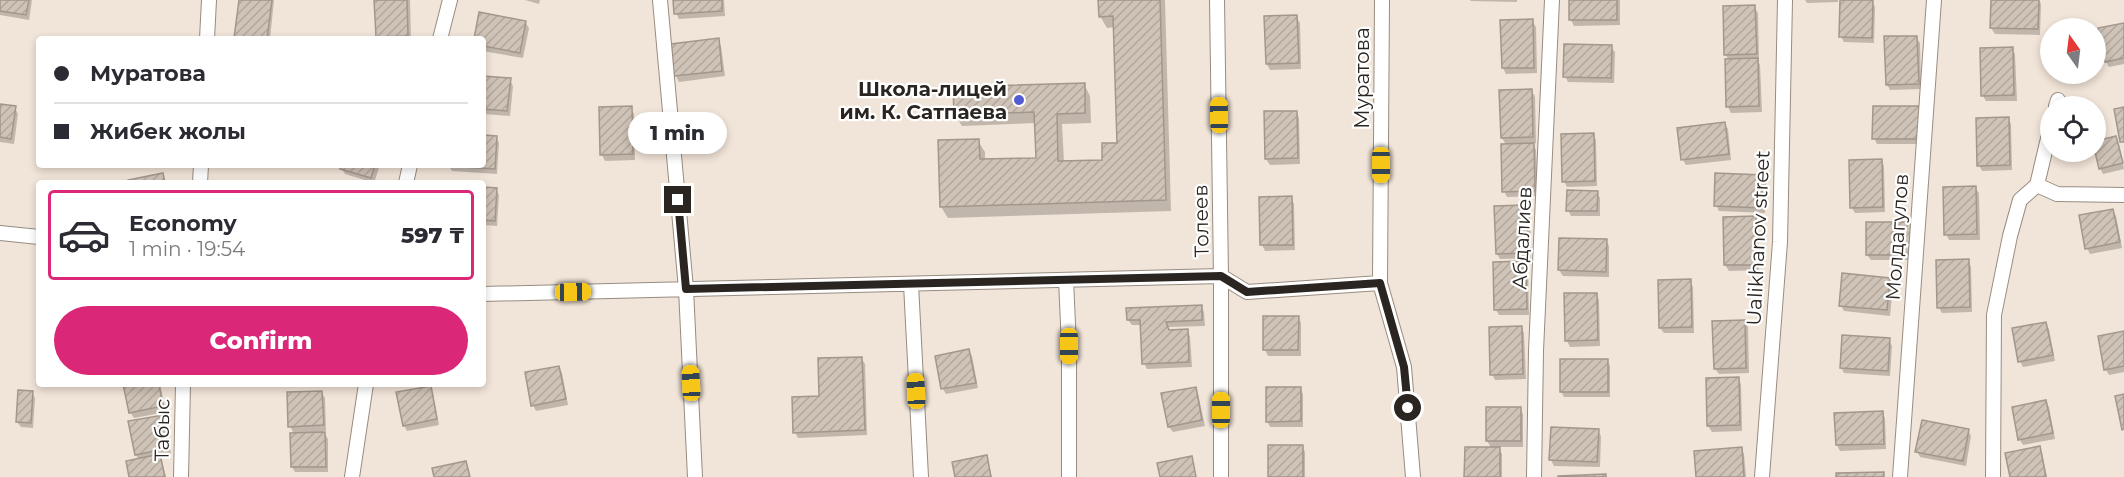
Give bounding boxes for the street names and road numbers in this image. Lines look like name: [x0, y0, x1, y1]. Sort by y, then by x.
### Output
street label: Муратова: [1350, 27, 1374, 129]
street label: Ualikhanov street: [1741, 150, 1775, 326]
street label: Молдагулов: [1881, 173, 1913, 301]
street label: Толеев: [1188, 184, 1214, 258]
street label: Абдалиев: [1507, 186, 1537, 290]
street label: Табыс: [149, 398, 175, 462]

